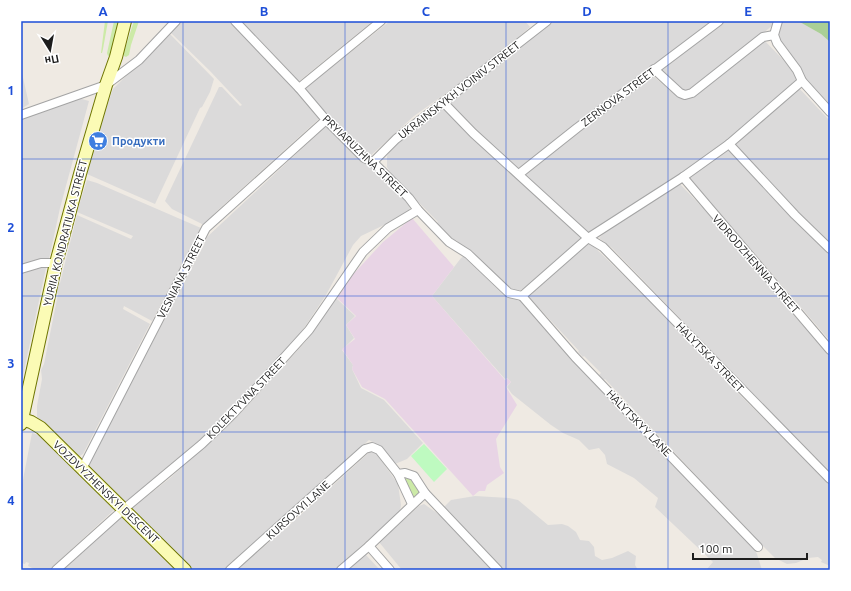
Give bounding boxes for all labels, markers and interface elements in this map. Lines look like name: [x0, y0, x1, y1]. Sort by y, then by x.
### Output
text: A: [98, 4, 108, 18]
text: B: [260, 4, 269, 18]
text: C: [422, 4, 431, 18]
text: D: [582, 4, 592, 18]
text: E: [744, 4, 752, 18]
north arrow: [30, 30, 70, 70]
street label: UKRAINSKYKH VOINIV STREET: [396, 39, 522, 141]
text: Пн: [44, 53, 60, 67]
street label: ZERNOVA STREET: [579, 65, 657, 129]
text: 1: [7, 83, 15, 97]
street label: PRYIARUZHNA STREET: [320, 113, 410, 199]
supermarket icon: Продукти: [87, 130, 109, 152]
place label: Продукти: [112, 135, 165, 147]
street label: YURIIA KONDRATIUKA STREET: [41, 158, 89, 308]
street label: VIDRODZHENNIA STREET: [710, 212, 802, 316]
text: 2: [7, 220, 15, 234]
street label: VESNIANA STREET: [155, 234, 207, 320]
street label: HALYTSKA STREET: [674, 320, 746, 394]
street label: KOLEKTYVNA STREET: [204, 355, 288, 441]
text: 3: [7, 356, 15, 370]
street label: HALYTSKYY LANE: [604, 387, 674, 459]
street label: VOZDVYZHENSKYI DESCENT: [51, 438, 161, 546]
street label: KURSOVYI LANE: [264, 478, 332, 542]
text: 4: [7, 493, 15, 507]
scale bar: [693, 535, 807, 561]
text: 100 m: [699, 542, 732, 555]

